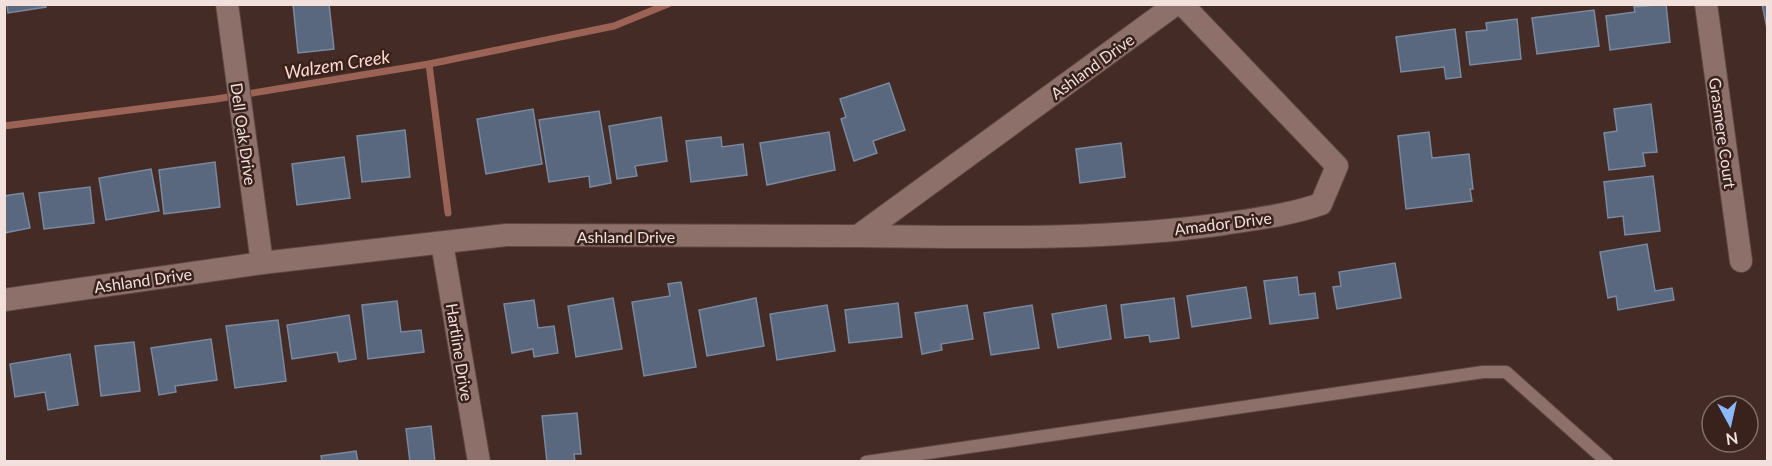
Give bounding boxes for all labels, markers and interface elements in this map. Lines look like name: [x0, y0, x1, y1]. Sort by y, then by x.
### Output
street label: Ashland Drive: [1047, 29, 1137, 103]
water label: Walzem Creek: [283, 45, 392, 83]
street label: Grasmere Court: [1706, 76, 1740, 190]
street label: Dell Oak Drive: [227, 82, 261, 186]
street label: Amador Drive: [1173, 208, 1273, 238]
street label: Ashland Drive: [577, 227, 675, 246]
street label: Ashland Drive: [93, 264, 193, 296]
street label: Hartline Drive: [443, 302, 477, 402]
north arrow: [1700, 394, 1760, 454]
text: N: [1725, 429, 1740, 450]

